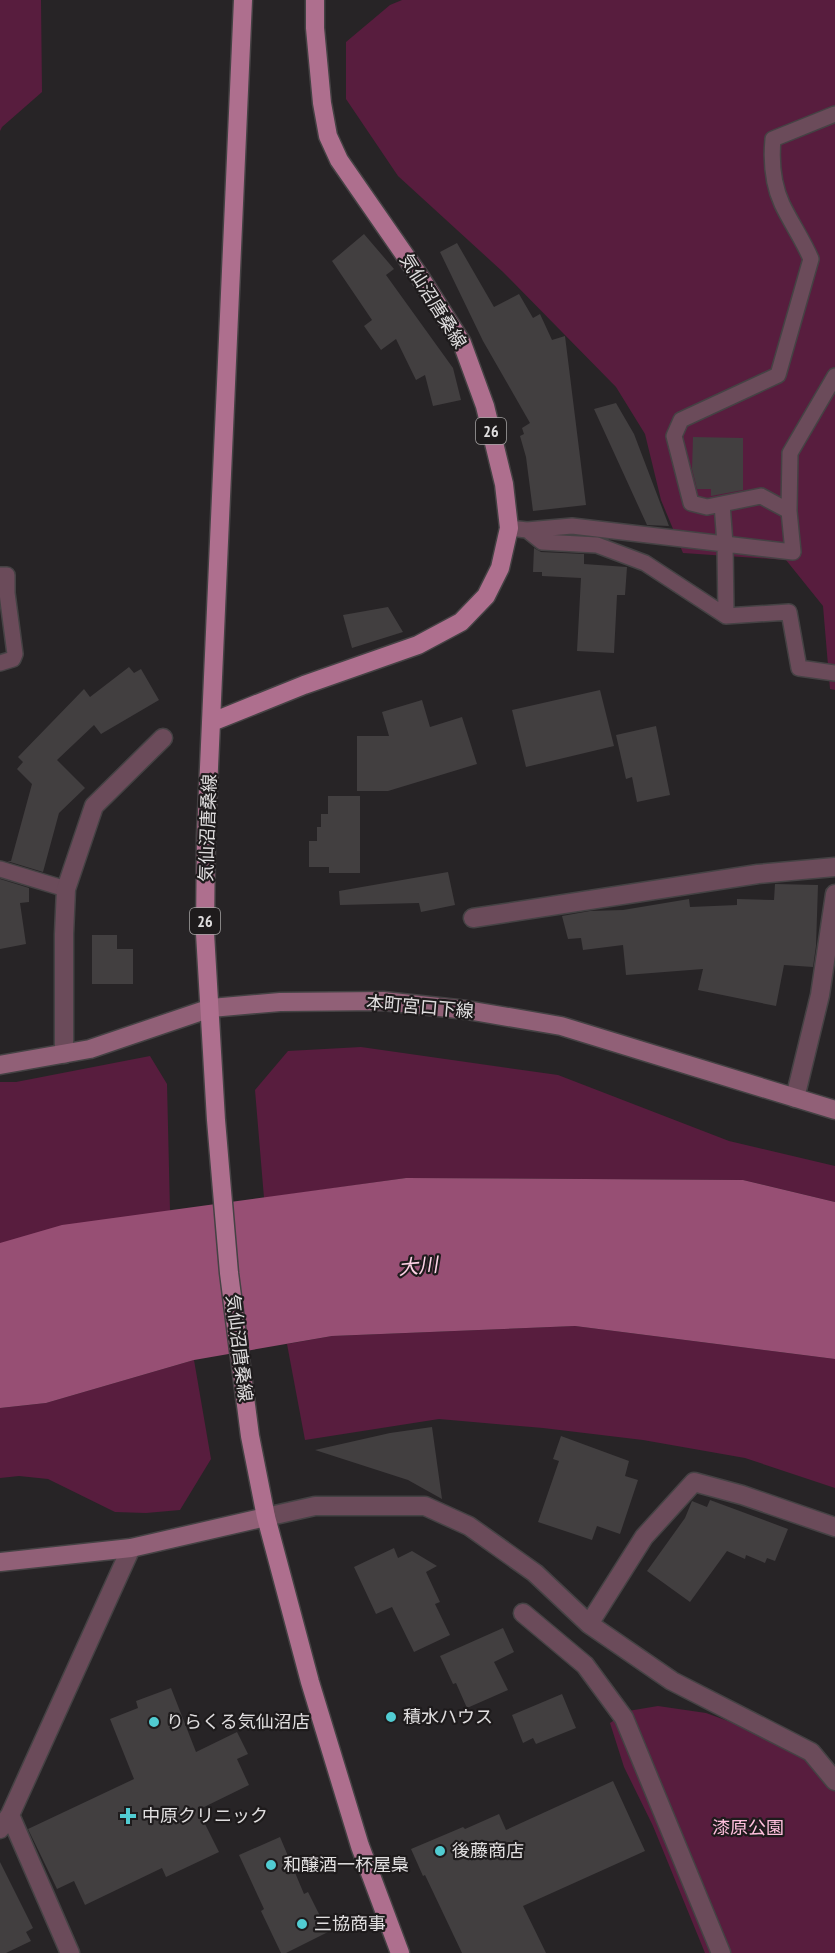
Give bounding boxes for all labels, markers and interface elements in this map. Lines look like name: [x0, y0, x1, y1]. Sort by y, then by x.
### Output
street label: 気仙沼唐桑線: [395, 249, 472, 353]
road number: 26: [476, 418, 506, 444]
street label: 気仙沼唐桑線: [194, 774, 221, 882]
road number: 26: [190, 908, 220, 934]
street label: 本町宮口下線: [365, 990, 475, 1023]
water label: 大川: [397, 1251, 441, 1281]
street label: 気仙沼唐桑線: [222, 1293, 257, 1403]
place label: 積水ハウス: [403, 1705, 493, 1728]
place label: りらくる気仙沼店: [166, 1710, 310, 1733]
marker: 積水ハウス: [384, 1710, 398, 1724]
marker: りらくる気仙沼店: [147, 1715, 161, 1729]
place label: 中原クリニック: [142, 1804, 268, 1827]
marker: 中原クリニック: [119, 1807, 137, 1825]
park label: 漆原公園: [712, 1816, 784, 1839]
place label: 後藤商店: [452, 1839, 524, 1862]
marker: 後藤商店: [433, 1844, 447, 1858]
place label: 和醸酒一杯屋梟: [283, 1853, 409, 1876]
marker: 和醸酒一杯屋梟: [264, 1858, 278, 1872]
place label: 三協商事: [314, 1912, 386, 1935]
marker: 三協商事: [295, 1917, 309, 1931]

